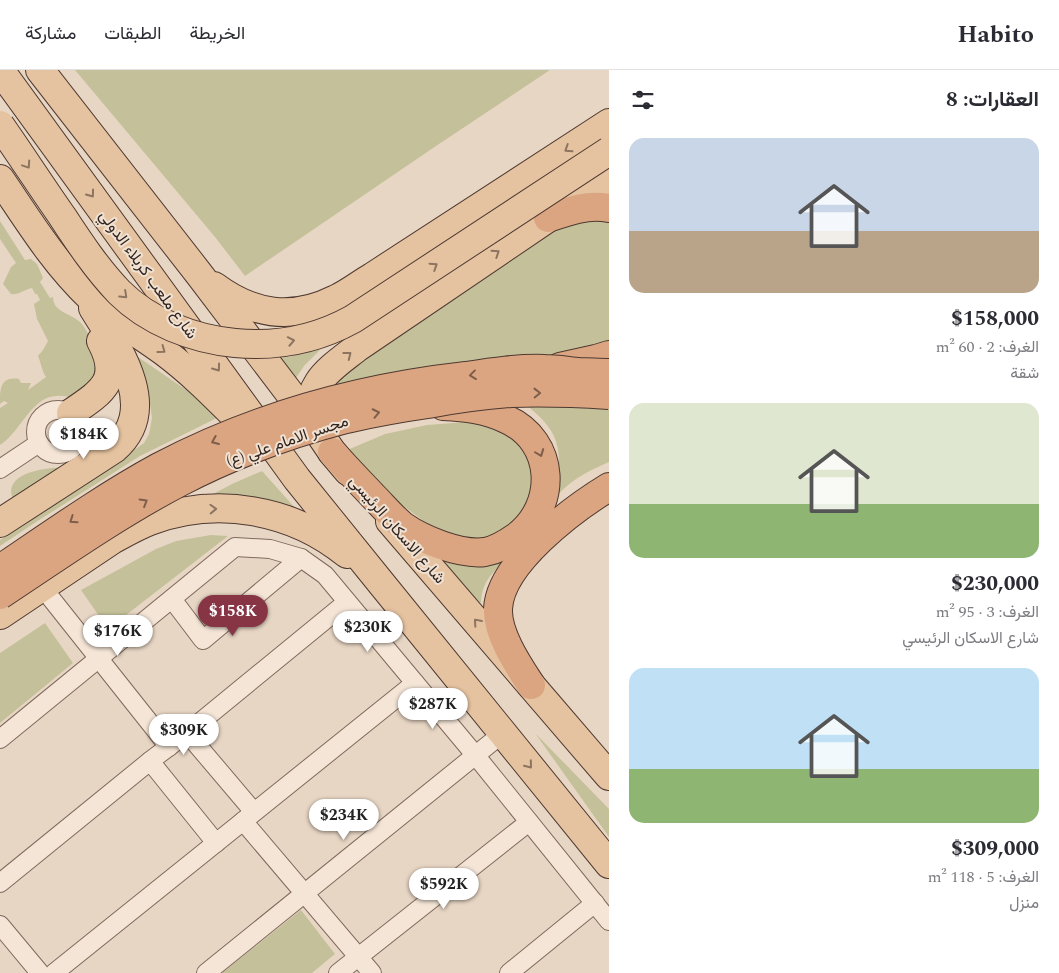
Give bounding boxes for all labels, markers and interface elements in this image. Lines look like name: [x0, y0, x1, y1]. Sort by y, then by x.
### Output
text: Habito: [957, 17, 1034, 53]
text: مشاركة: [25, 20, 76, 47]
text: الطبقات: [104, 20, 161, 47]
text: الخريطة: [189, 20, 245, 47]
text: العقارات: 8: [946, 84, 1039, 116]
icon: filters: [629, 86, 657, 114]
one-way arrow: [564, 143, 573, 153]
one-way arrow: [21, 159, 30, 169]
icon: home: [789, 171, 879, 261]
one-way arrow: [85, 188, 94, 198]
street label: شارع ملعب كربلاء الدولي: [92, 205, 203, 345]
one-way arrow: [490, 250, 500, 259]
one-way arrow: [428, 263, 438, 272]
one-way arrow: [118, 290, 127, 299]
text: $158,000: [951, 303, 1039, 335]
text: الغرف: 2 · 60 m²: [936, 335, 1039, 359]
one-way arrow: [287, 336, 296, 346]
one-way arrow: [156, 344, 165, 354]
one-way arrow: [342, 352, 351, 361]
text: شقة: [1010, 361, 1039, 385]
one-way arrow: [211, 362, 220, 372]
one-way arrow: [469, 369, 477, 380]
one-way arrow: [534, 388, 541, 398]
one-way arrow: [372, 408, 380, 419]
street label: مجسر الامام علي (ع): [223, 409, 352, 474]
pin: $184K: [49, 418, 119, 460]
text: $184K: [60, 422, 108, 446]
one-way arrow: [211, 434, 220, 445]
icon: home: [789, 436, 879, 526]
one-way arrow: [534, 449, 544, 457]
street label: شارع الاسكان الرئيسي: [343, 470, 451, 590]
one-way arrow: [138, 499, 147, 509]
one-way arrow: [209, 503, 217, 514]
one-way arrow: [70, 514, 79, 523]
text: $230,000: [951, 568, 1039, 600]
pin: $158K: [198, 594, 268, 637]
text: $158K: [209, 599, 257, 623]
text: الغرف: 3 · 95 m²: [936, 600, 1039, 624]
pin: $230K: [333, 610, 403, 653]
pin: $176K: [83, 614, 153, 657]
text: $230K: [344, 615, 392, 639]
one-way arrow: [474, 618, 483, 627]
text: $176K: [94, 619, 142, 643]
text: شارع الاسكان الرئيسي: [902, 626, 1039, 650]
pin: $287K: [398, 688, 468, 730]
text: $287K: [409, 692, 457, 716]
icon: home: [789, 701, 879, 791]
pin: $309K: [149, 714, 219, 756]
text: $309K: [160, 718, 208, 742]
one-way arrow: [523, 759, 531, 768]
pin: $234K: [309, 798, 379, 841]
text: $234K: [320, 803, 368, 827]
text: $309,000: [951, 833, 1039, 865]
text: الغرف: 5 · 118 m²: [928, 865, 1039, 889]
pin: $592K: [409, 868, 479, 910]
text: $592K: [420, 872, 468, 896]
text: منزل: [1009, 891, 1039, 915]

